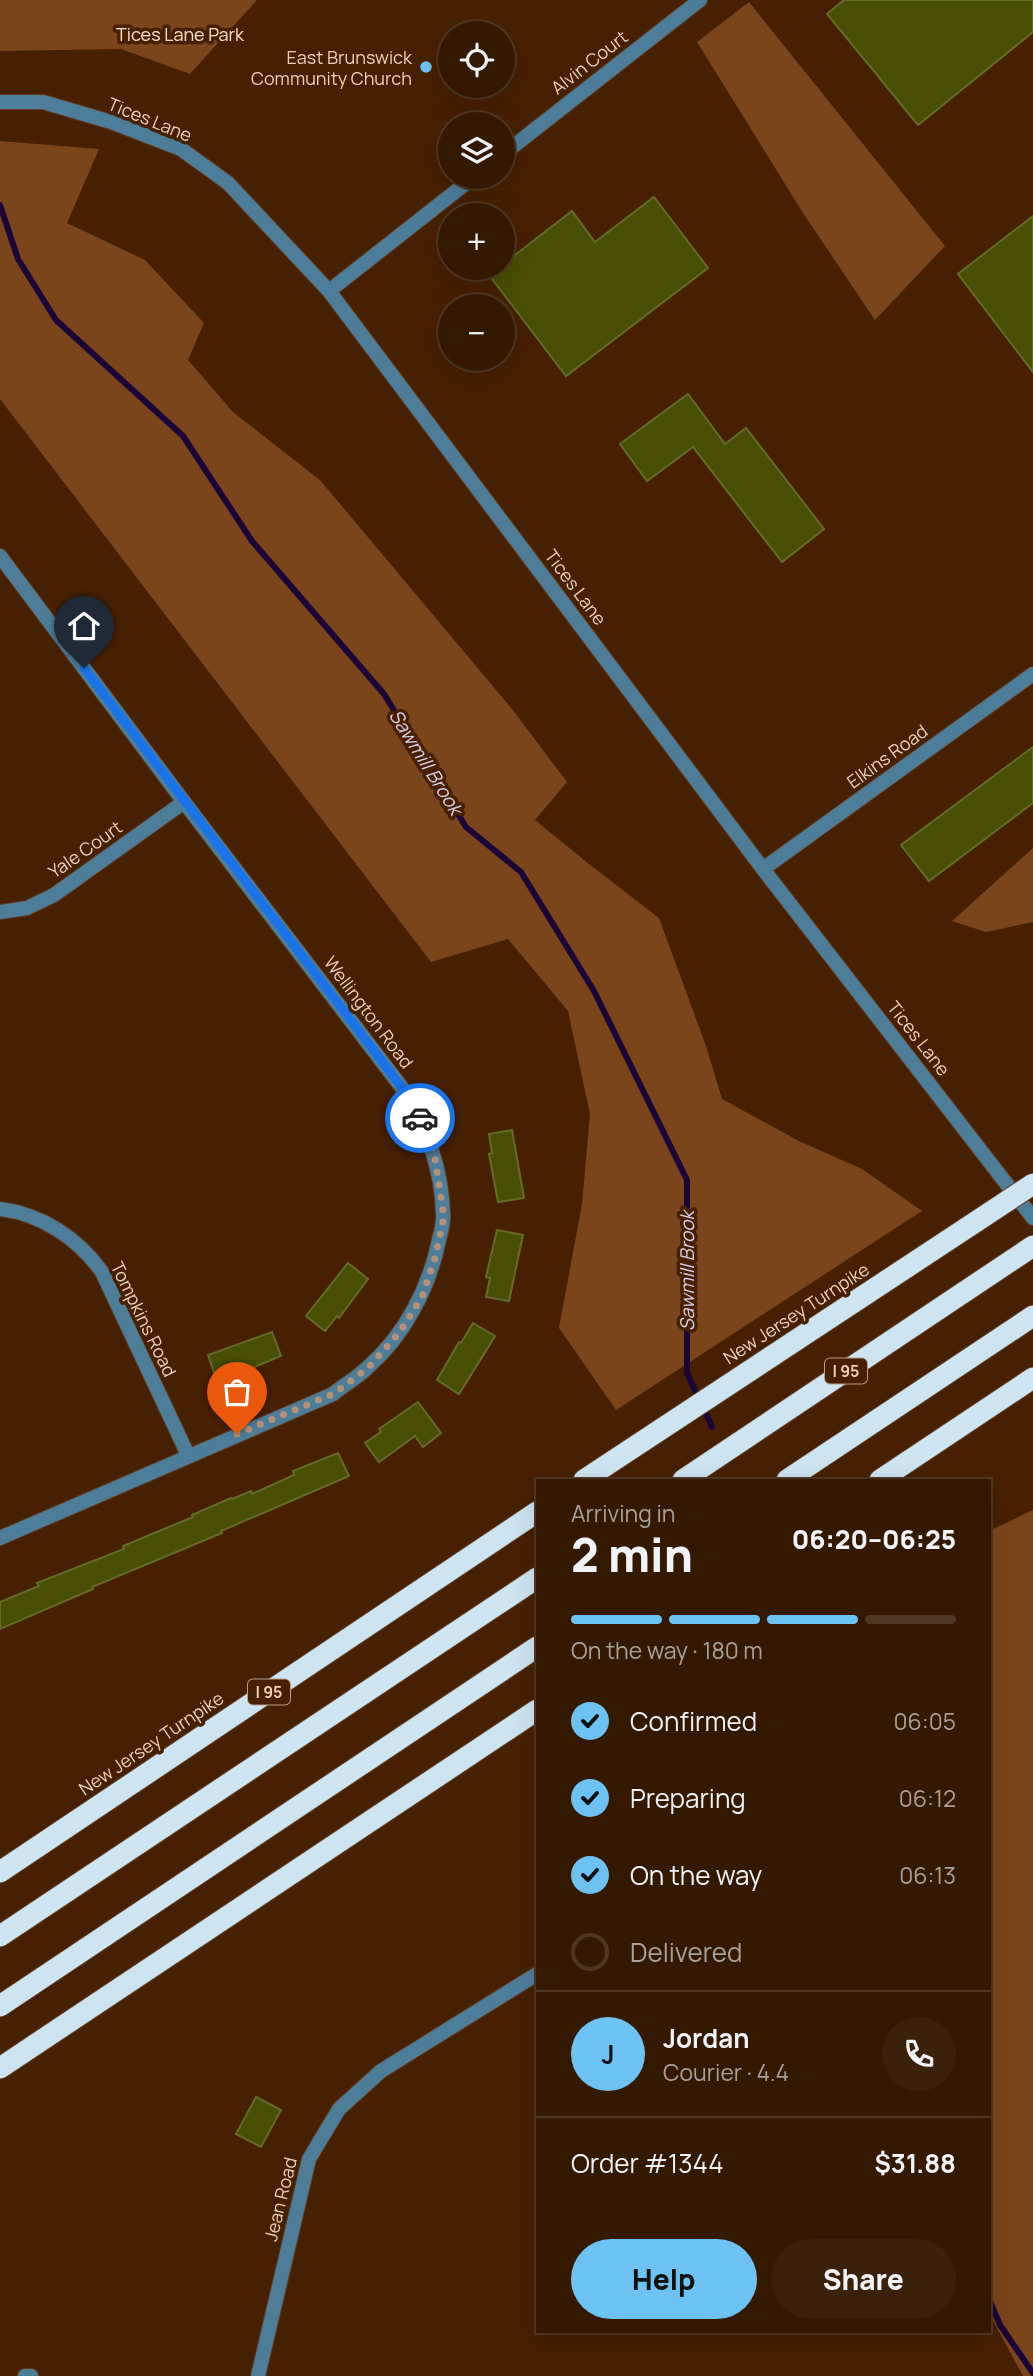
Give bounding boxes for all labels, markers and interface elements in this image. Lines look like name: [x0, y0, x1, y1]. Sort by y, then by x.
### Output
map controls: [438, 21, 515, 371]
button: locate: [438, 21, 515, 98]
park label: Tices Lane Park: [116, 22, 245, 46]
street label: Alvin Court: [546, 24, 632, 100]
place label: East Brunswick Community Church: [251, 45, 413, 90]
marker: East Brunswick Community Church: [418, 59, 434, 75]
street label: Tices Lane: [104, 91, 196, 147]
button: layers: [438, 112, 515, 189]
button: +: [438, 203, 515, 280]
button: −: [438, 294, 515, 371]
street label: Tices Lane: [540, 544, 612, 630]
pin: [54, 596, 114, 668]
icon: home: [65, 607, 103, 645]
water label: Sawmill Brook: [383, 704, 470, 822]
street label: Elkins Road: [842, 719, 932, 793]
street label: Yale Court: [43, 815, 127, 883]
street label: Wellington Road: [319, 951, 419, 1073]
street label: Tices Lane: [882, 996, 956, 1080]
courier: [385, 1083, 455, 1153]
icon: car: [401, 1099, 439, 1137]
water label: Sawmill Brook: [674, 1208, 700, 1331]
street label: Tompkins Road: [106, 1257, 182, 1381]
street label: New Jersey Turnpike: [718, 1257, 874, 1369]
road number: I 95: [825, 1358, 867, 1384]
pin: [207, 1362, 267, 1434]
icon: bag: [218, 1373, 256, 1411]
text: Arriving in: [571, 1497, 676, 1529]
text: 06:20–06:25: [792, 1521, 956, 1557]
text: 2 min: [571, 1523, 693, 1586]
text: On the way · 180 m: [571, 1634, 763, 1666]
road number: I 95: [248, 1680, 290, 1704]
street label: New Jersey Turnpike: [74, 1686, 228, 1800]
icon: check: [571, 1702, 609, 1740]
text: Confirmed: [630, 1703, 757, 1739]
text: 06:05: [894, 1705, 956, 1737]
icon: check: [571, 1779, 609, 1817]
text: Preparing: [630, 1780, 746, 1816]
text: 06:12: [899, 1782, 956, 1814]
icon: check: [571, 1856, 609, 1894]
text: On the way: [630, 1857, 762, 1893]
text: 06:13: [899, 1859, 956, 1891]
text: Delivered: [630, 1934, 742, 1970]
button: phone: [882, 2017, 956, 2091]
text: Jordan: [663, 2020, 749, 2056]
text: J: [601, 2036, 615, 2072]
text: Courier · 4.4: [663, 2056, 789, 2088]
text: Order #1344: [571, 2145, 723, 2181]
text: $31.88: [874, 2145, 956, 2181]
street label: Jean Road: [258, 2155, 302, 2243]
button: Help: [571, 2239, 757, 2319]
button: Share: [771, 2239, 956, 2319]

